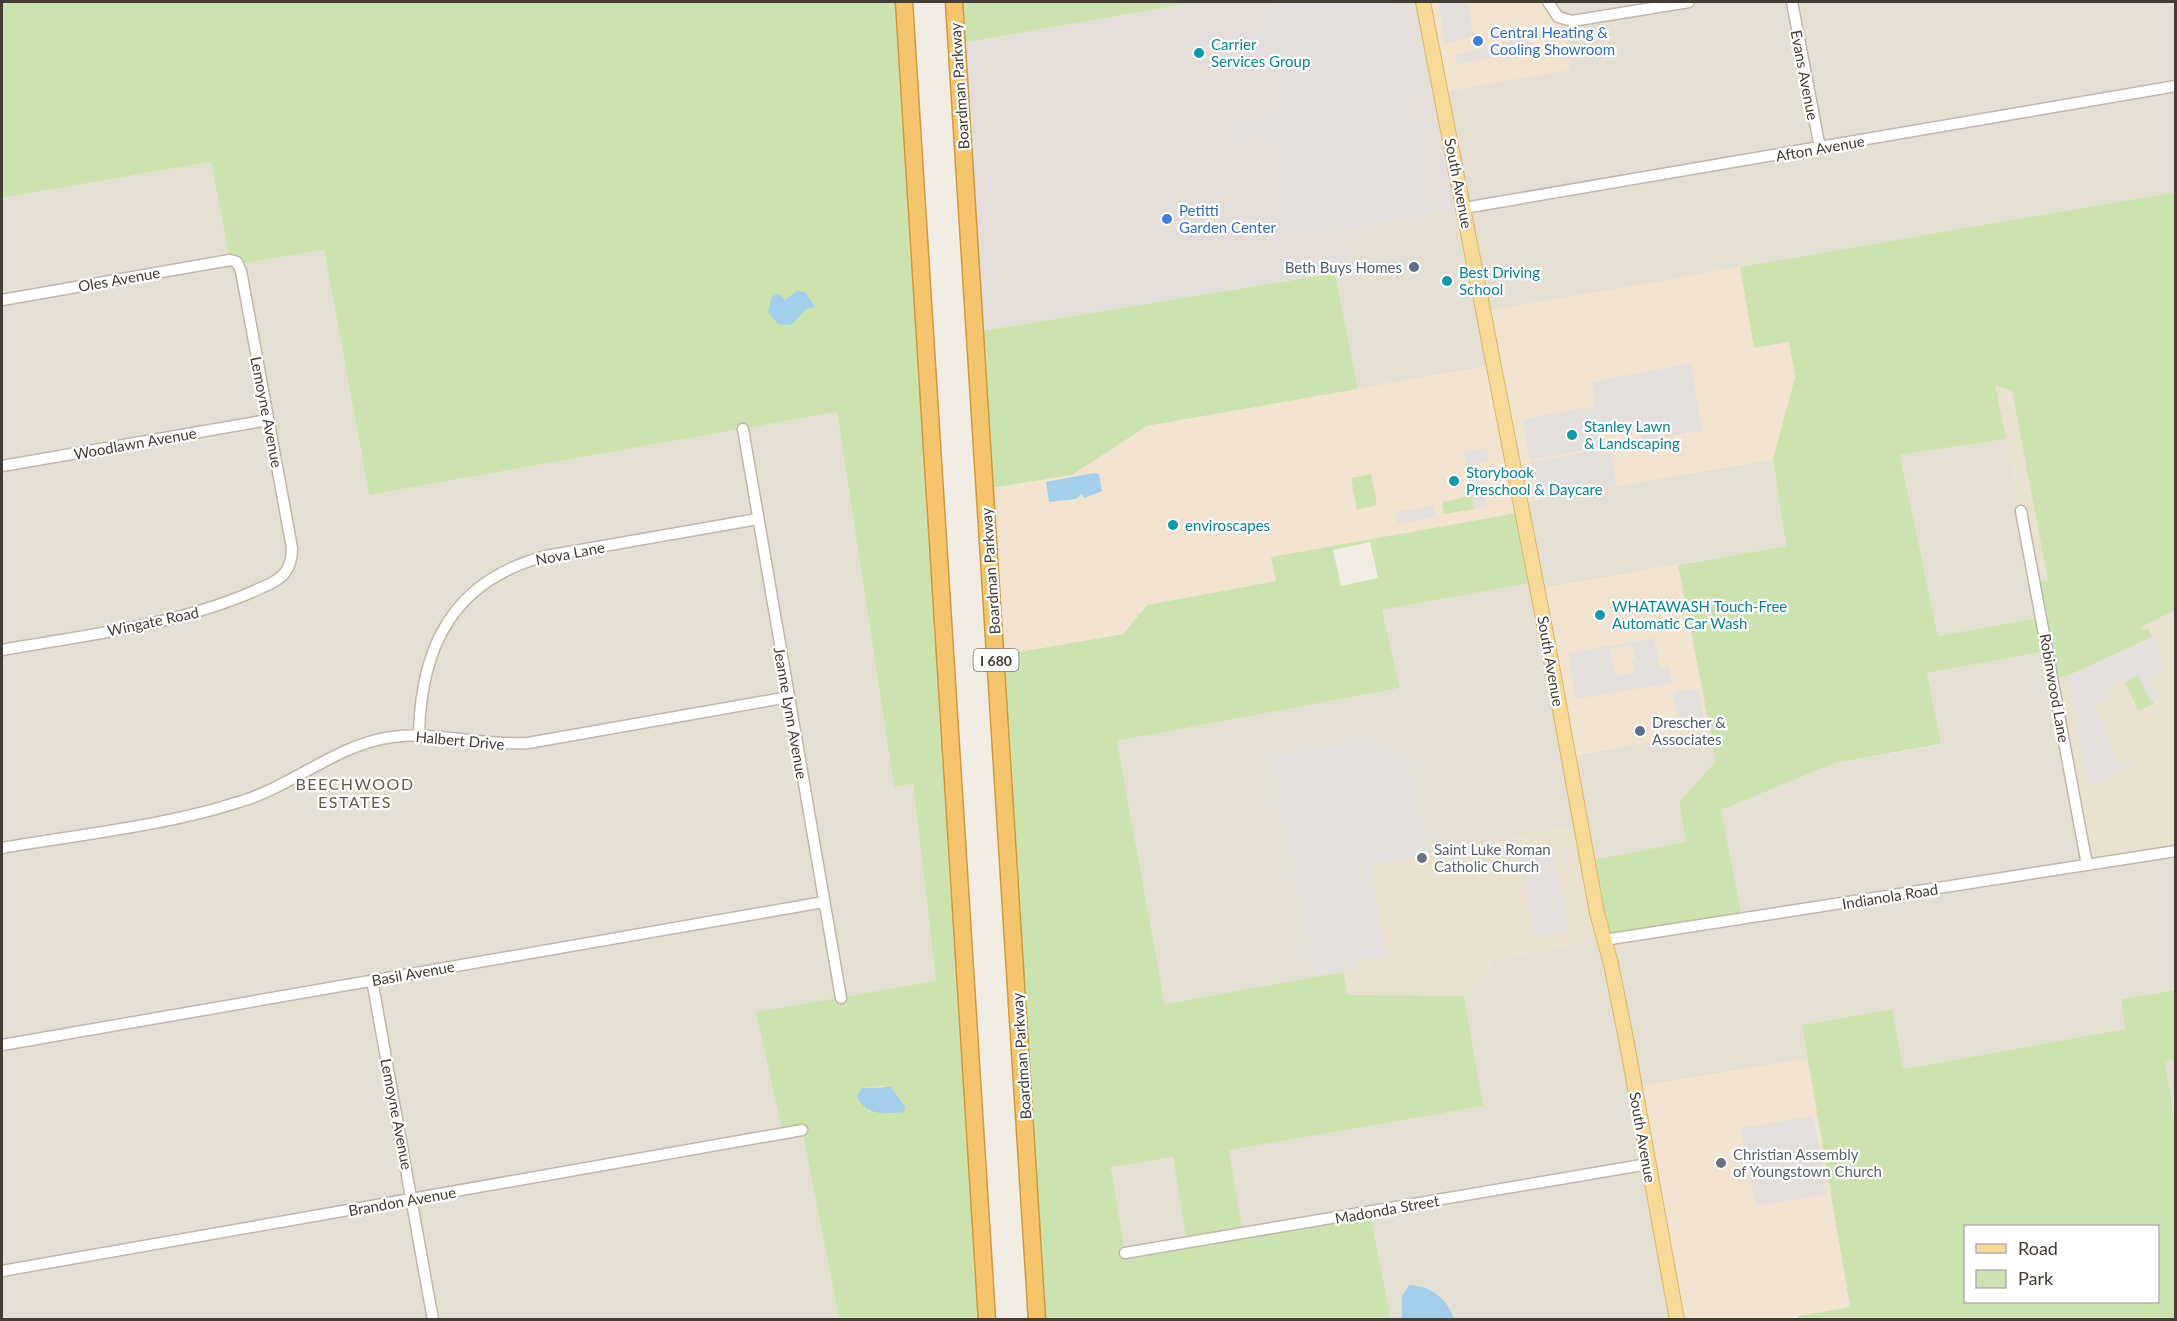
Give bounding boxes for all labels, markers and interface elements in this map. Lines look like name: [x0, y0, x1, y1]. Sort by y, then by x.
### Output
street label: Boardman Parkway: [946, 22, 972, 150]
place label: Central Heating & Cooling Showroom: [1490, 23, 1615, 58]
street label: Evans Avenue: [1787, 29, 1823, 122]
marker: Central Heating & Cooling Showroom: [1471, 34, 1485, 48]
place label: Carrier Services Group: [1211, 35, 1310, 70]
marker: Carrier Services Group: [1192, 46, 1206, 60]
street label: Afton Avenue: [1774, 131, 1866, 165]
street label: South Avenue: [1441, 136, 1477, 230]
place label: Petitti Garden Center: [1179, 201, 1276, 236]
marker: Petitti Garden Center: [1160, 212, 1174, 226]
place label: Beth Buys Homes: [1285, 258, 1402, 276]
marker: Beth Buys Homes: [1407, 260, 1421, 274]
street label: Oles Avenue: [77, 263, 161, 295]
place label: Best Driving School: [1459, 263, 1540, 298]
marker: Best Driving School: [1440, 274, 1454, 288]
street label: Lemoyne Avenue: [247, 355, 287, 469]
place label: Stanley Lawn & Landscaping: [1584, 417, 1680, 452]
street label: Woodlawn Avenue: [72, 423, 198, 463]
marker: Stanley Lawn & Landscaping: [1565, 428, 1579, 442]
place label: Storybook Preschool & Daycare: [1466, 463, 1603, 498]
marker: Storybook Preschool & Daycare: [1447, 474, 1461, 488]
street label: Boardman Parkway: [977, 507, 1003, 635]
place label: enviroscapes: [1185, 516, 1270, 534]
marker: enviroscapes: [1166, 518, 1180, 532]
street label: Nova Lane: [534, 537, 606, 568]
place label: WHATAWASH Touch-Free Automatic Car Wash: [1612, 597, 1787, 632]
street label: Wingate Road: [106, 603, 200, 639]
marker: WHATAWASH Touch-Free Automatic Car Wash: [1593, 608, 1607, 622]
street label: South Avenue: [1534, 614, 1568, 708]
street label: Robinwood Lane: [2037, 632, 2073, 744]
street label: Jeanne Lynn Avenue: [771, 646, 811, 780]
road number: I 680: [974, 649, 1018, 671]
place label: Drescher & Associates: [1652, 713, 1726, 748]
marker: Drescher & Associates: [1633, 724, 1647, 738]
street label: Halbert Drive: [415, 727, 505, 753]
district label: BEECHWOOD ESTATES: [295, 774, 415, 811]
place label: Saint Luke Roman Catholic Church: [1434, 840, 1551, 875]
marker: Saint Luke Roman Catholic Church: [1415, 851, 1429, 865]
street label: Indianola Road: [1841, 880, 1939, 912]
street label: Basil Avenue: [370, 957, 456, 989]
street label: Boardman Parkway: [1008, 992, 1034, 1120]
street label: Lemoyne Avenue: [377, 1057, 417, 1171]
street label: South Avenue: [1626, 1090, 1660, 1184]
place label: Christian Assembly of Youngstown Church: [1733, 1145, 1882, 1180]
marker: Christian Assembly of Youngstown Church: [1714, 1156, 1728, 1170]
street label: Brandon Avenue: [347, 1183, 457, 1219]
street label: Madonda Street: [1333, 1191, 1441, 1227]
legend: [1964, 1225, 2159, 1303]
text: Road: [2018, 1237, 2058, 1259]
text: Park: [2018, 1267, 2054, 1289]

